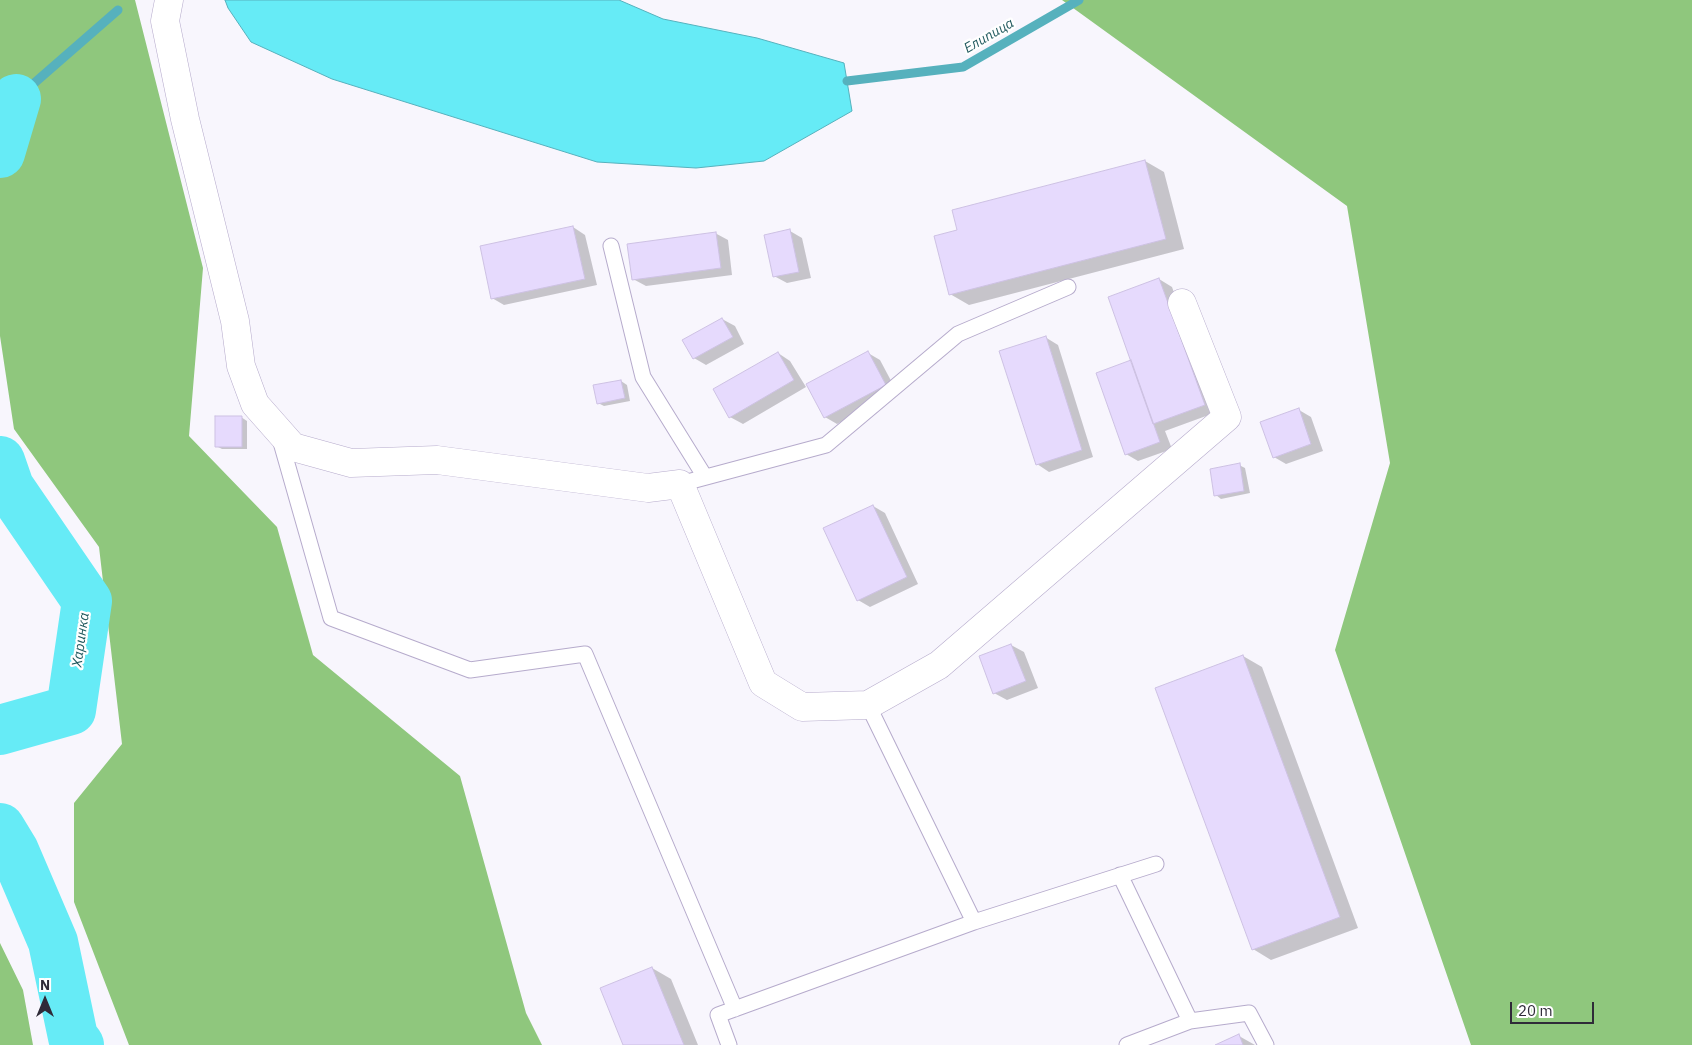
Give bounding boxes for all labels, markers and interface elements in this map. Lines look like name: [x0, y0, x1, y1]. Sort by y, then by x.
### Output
water label: Елипица: [961, 15, 1017, 57]
water label: Харинка: [69, 612, 93, 668]
north arrow: [20, 975, 70, 1025]
text: N: [40, 976, 50, 994]
scale bar: [1512, 992, 1596, 1024]
text: 20 m: [1518, 1001, 1553, 1020]

